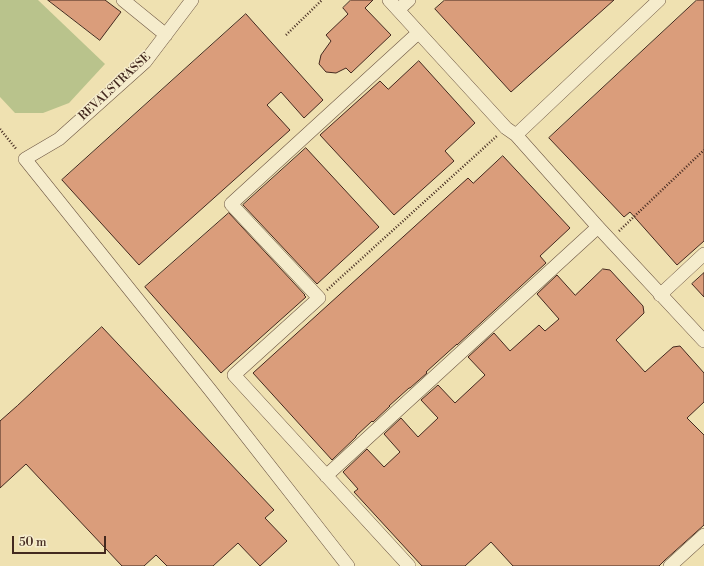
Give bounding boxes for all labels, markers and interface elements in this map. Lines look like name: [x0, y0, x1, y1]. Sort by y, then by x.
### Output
street label: REVALSTRASSE: [76, 50, 154, 124]
scale bar: [14, 528, 108, 554]
text: 50 m: [19, 535, 47, 550]

